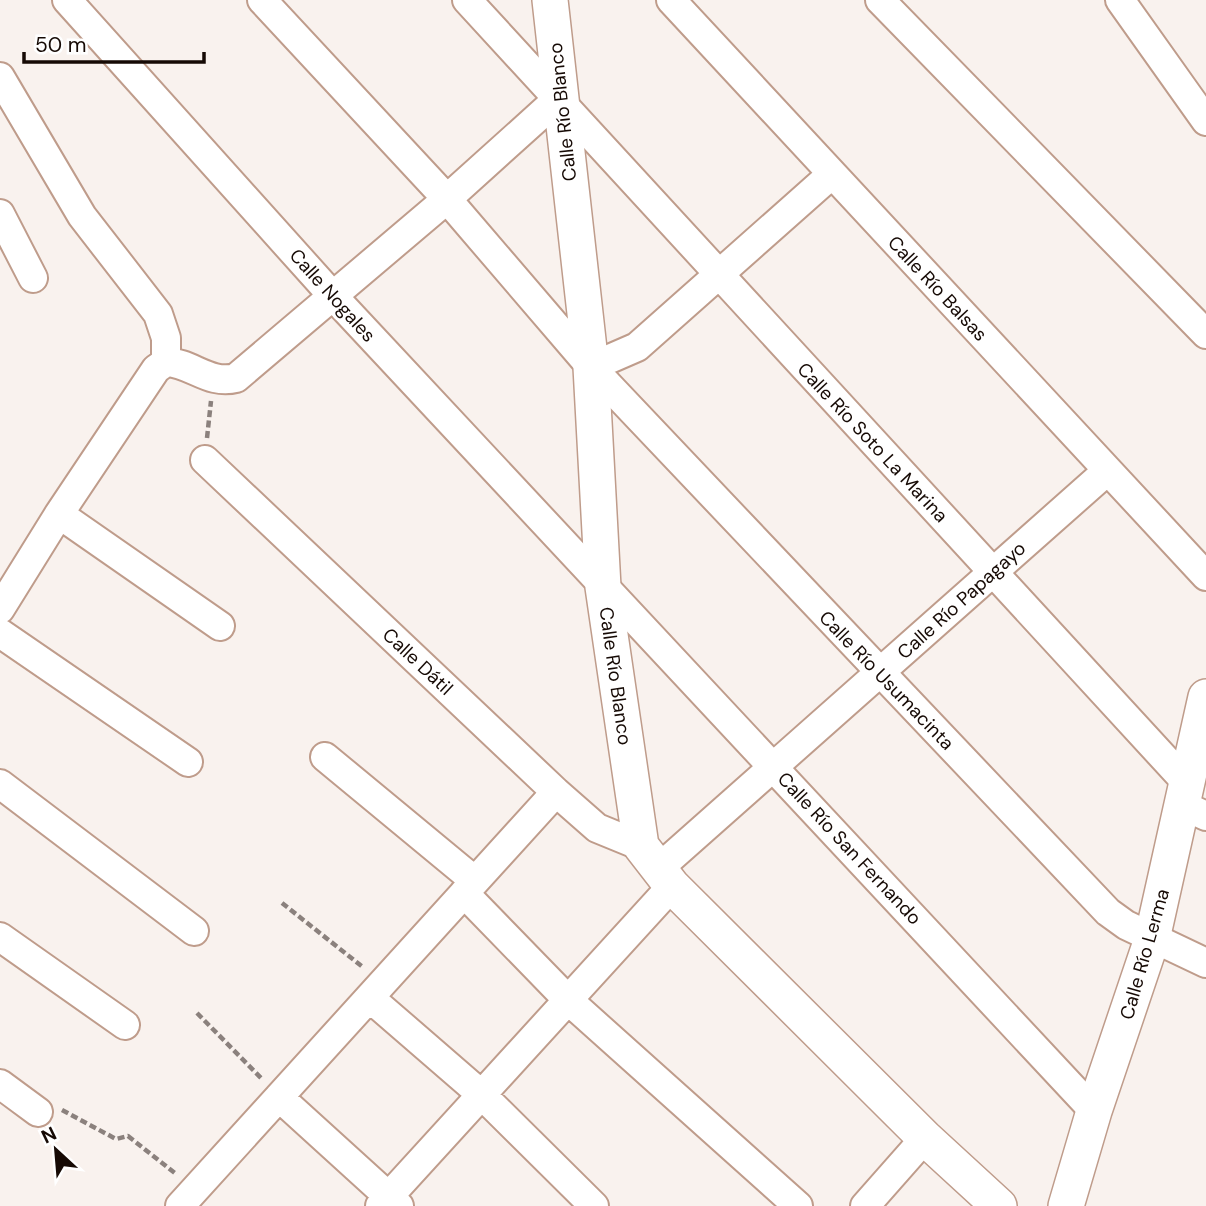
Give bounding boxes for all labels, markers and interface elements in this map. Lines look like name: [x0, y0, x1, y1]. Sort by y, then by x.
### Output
scale bar: [24, 21, 205, 65]
text: 50 m: [35, 31, 86, 59]
street label: Calle Río Blanco: [543, 41, 582, 182]
street label: Calle Río Balsas: [882, 230, 993, 346]
street label: Calle Nogales: [284, 243, 381, 347]
street label: Calle Río Soto La Marina: [792, 357, 953, 528]
street label: Calle Río Papagayo: [892, 536, 1031, 665]
street label: Calle Río Blanco: [593, 605, 638, 747]
street label: Calle Río Usumacinta: [814, 605, 960, 755]
street label: Calle Dátil: [377, 622, 458, 700]
street label: Calle Río San Fernando: [772, 767, 927, 930]
street label: Calle Río Lerma: [1114, 886, 1175, 1022]
north arrow: [21, 1115, 91, 1185]
text: N: [37, 1121, 60, 1149]

